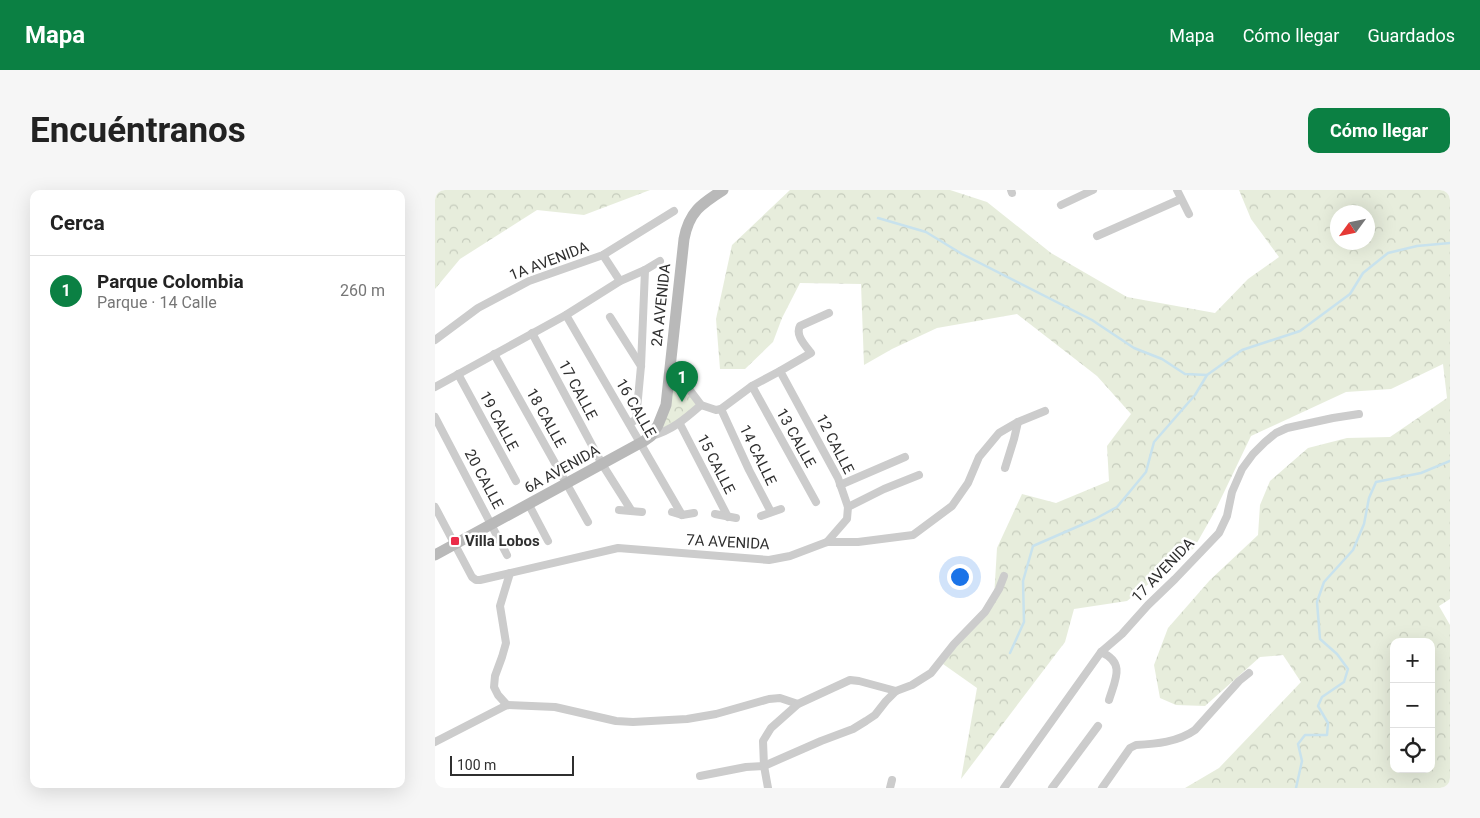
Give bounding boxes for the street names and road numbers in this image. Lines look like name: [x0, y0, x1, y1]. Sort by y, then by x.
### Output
street label: 1A AVENIDA: [507, 238, 591, 284]
street label: 2A AVENIDA: [648, 262, 674, 347]
street label: 17 CALLE: [555, 357, 601, 423]
street label: 16 CALLE: [612, 375, 660, 441]
street label: 18 CALLE: [522, 385, 570, 451]
street label: 19 CALLE: [476, 388, 522, 454]
street label: 13 CALLE: [772, 405, 820, 471]
street label: 12 CALLE: [812, 411, 858, 477]
street label: 14 CALLE: [736, 422, 781, 488]
street label: 15 CALLE: [693, 431, 739, 497]
street label: 6A AVENIDA: [521, 441, 603, 497]
street label: 20 CALLE: [461, 446, 507, 512]
street label: 7A AVENIDA: [686, 531, 770, 553]
street label: 17 AVENIDA: [1128, 534, 1198, 606]

